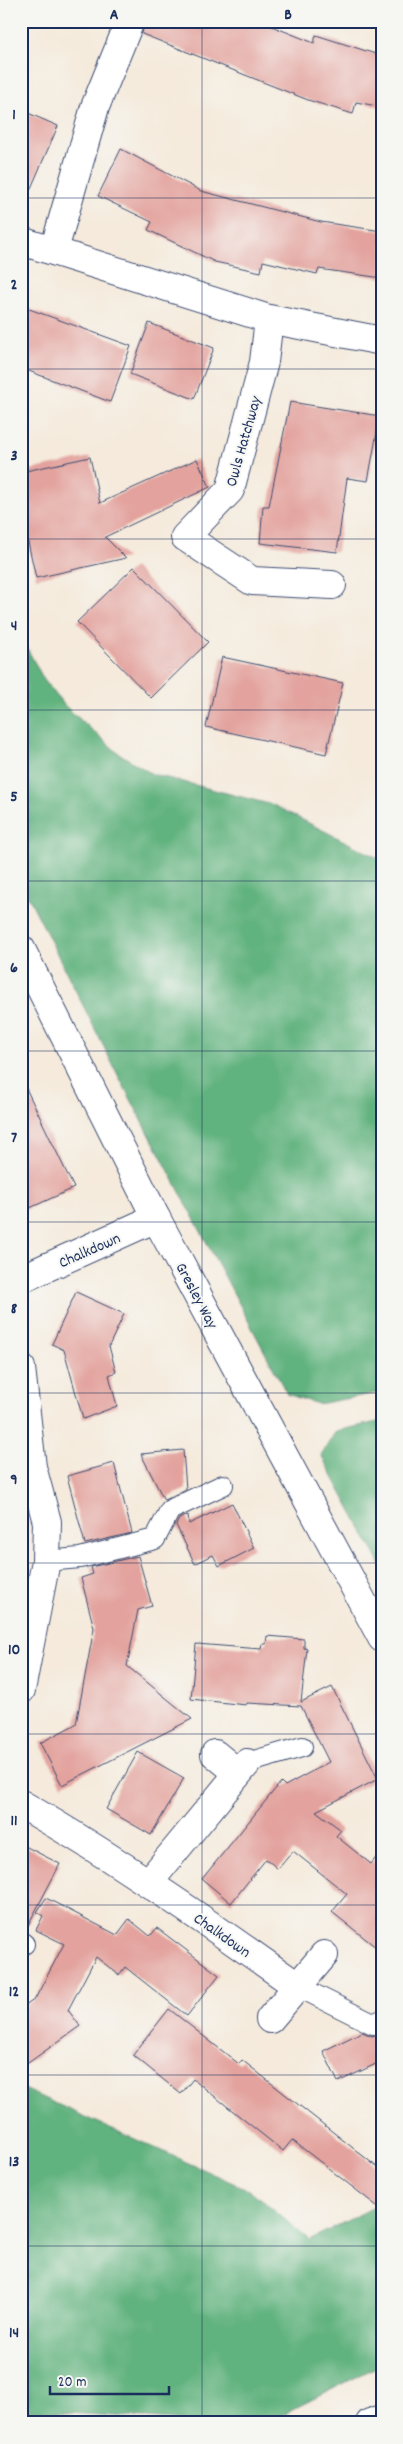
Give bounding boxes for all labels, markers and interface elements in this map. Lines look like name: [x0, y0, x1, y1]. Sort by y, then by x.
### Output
text: A: [110, 4, 119, 27]
text: B: [284, 4, 292, 27]
text: 1: [12, 104, 16, 127]
text: 2: [11, 274, 18, 297]
street label: Owls Hatchway: [220, 393, 268, 490]
text: 3: [10, 445, 18, 468]
text: 4: [11, 615, 17, 638]
text: 5: [10, 786, 18, 809]
text: 6: [10, 957, 18, 980]
text: 7: [11, 1127, 17, 1150]
street label: Chalkdown: [55, 1227, 125, 1275]
street label: Gresley Way: [169, 1259, 223, 1334]
text: 8: [11, 1298, 18, 1321]
text: 9: [10, 1469, 18, 1492]
text: 10: [8, 1639, 20, 1662]
text: 11: [10, 1810, 18, 1833]
street label: Chalkdown: [188, 1908, 255, 1964]
text: 12: [9, 1981, 19, 2004]
text: 13: [9, 2151, 19, 2174]
text: 14: [9, 2322, 19, 2345]
scale bar: [50, 2364, 169, 2396]
text: 20 m: [58, 2372, 86, 2394]

